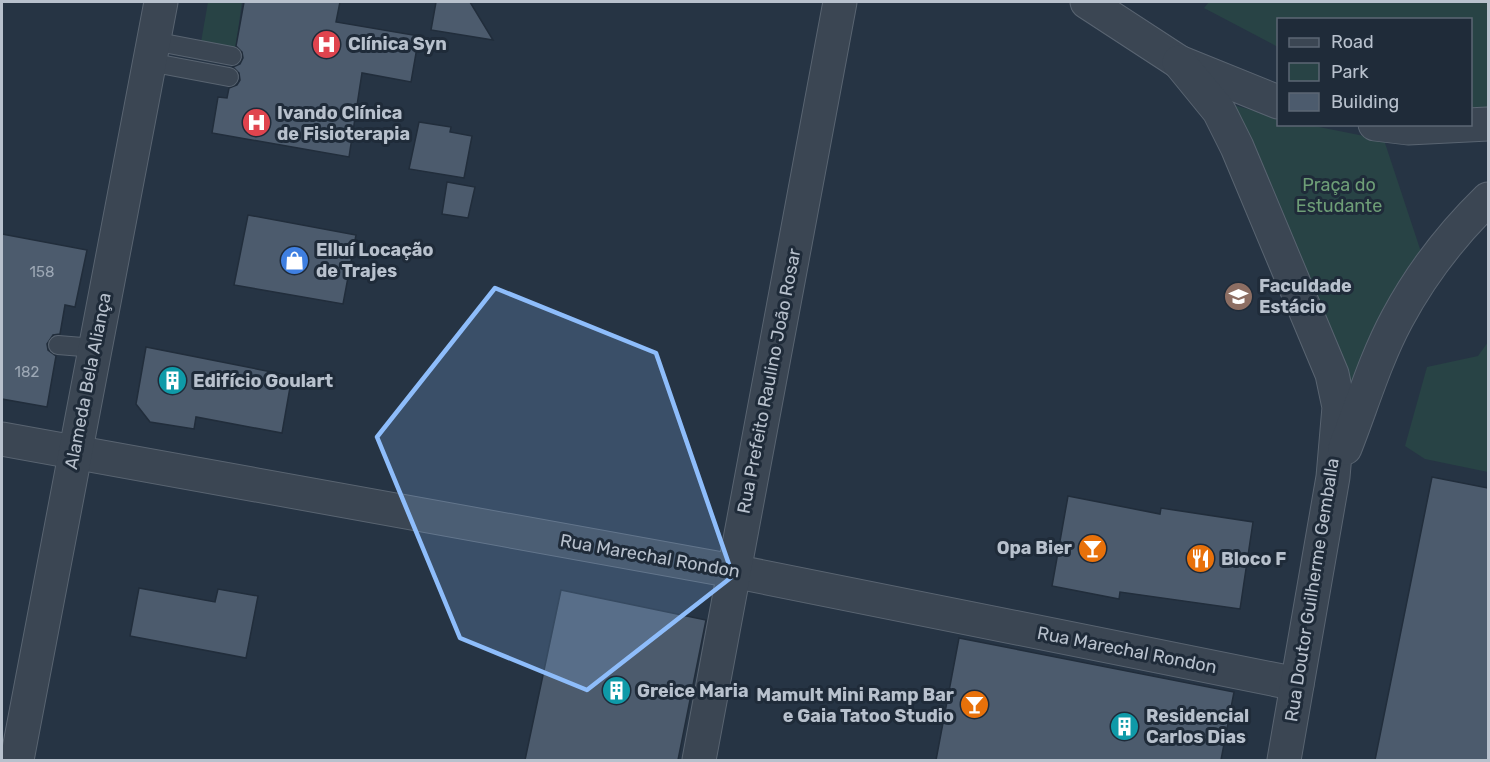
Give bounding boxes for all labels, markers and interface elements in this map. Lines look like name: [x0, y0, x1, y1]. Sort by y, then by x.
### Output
legend: [1277, 18, 1472, 126]
hospital icon: Clínica Syn: [311, 28, 343, 60]
text: Road: [1331, 31, 1374, 53]
place label: Clínica Syn: [348, 33, 447, 55]
text: Park: [1331, 61, 1369, 83]
text: Building: [1331, 91, 1399, 113]
place label: Ivando Clínica de Fisioterapia: [277, 102, 410, 145]
hospital icon: Ivando Clínica de Fisioterapia: [240, 107, 272, 139]
park label: Praça do Estudante: [1296, 174, 1382, 217]
place label: Elluí Locação de Trajes: [316, 239, 433, 282]
shop icon: Elluí Locação de Trajes: [279, 244, 311, 276]
street label: Rua Prefeito Raulino João Rosar: [732, 246, 806, 515]
house number: 158: [30, 263, 54, 281]
place label: Faculdade Estácio: [1259, 275, 1352, 318]
school or university icon: Faculdade Estácio: [1222, 280, 1254, 312]
street label: Alameda Bela Aliança: [60, 291, 116, 471]
house number: 182: [15, 363, 40, 381]
building icon: Edifício Goulart: [156, 365, 188, 397]
place label: Edifício Goulart: [193, 370, 333, 392]
street label: Rua Doutor Guilherme Gemballa: [1280, 457, 1344, 723]
street label: Rua Marechal Rondon: [558, 529, 742, 583]
bar icon: Opa Bier: [1077, 532, 1109, 564]
place label: Opa Bier: [997, 537, 1072, 559]
restaurant icon: Bloco F: [1184, 543, 1216, 575]
place label: Bloco F: [1221, 548, 1286, 570]
street label: Rua Marechal Rondon: [1035, 622, 1219, 678]
building icon: Greice Maria: [600, 675, 632, 707]
place label: Greice Maria: [637, 680, 749, 702]
place label: Mamult Mini Ramp Bar e Gaia Tatoo Studio: [756, 684, 954, 727]
bar icon: Mamult Mini Ramp Bar e Gaia Tatoo Studio: [959, 689, 991, 721]
place label: Residencial Carlos Dias: [1146, 705, 1249, 748]
building icon: Residencial Carlos Dias: [1109, 710, 1141, 742]

